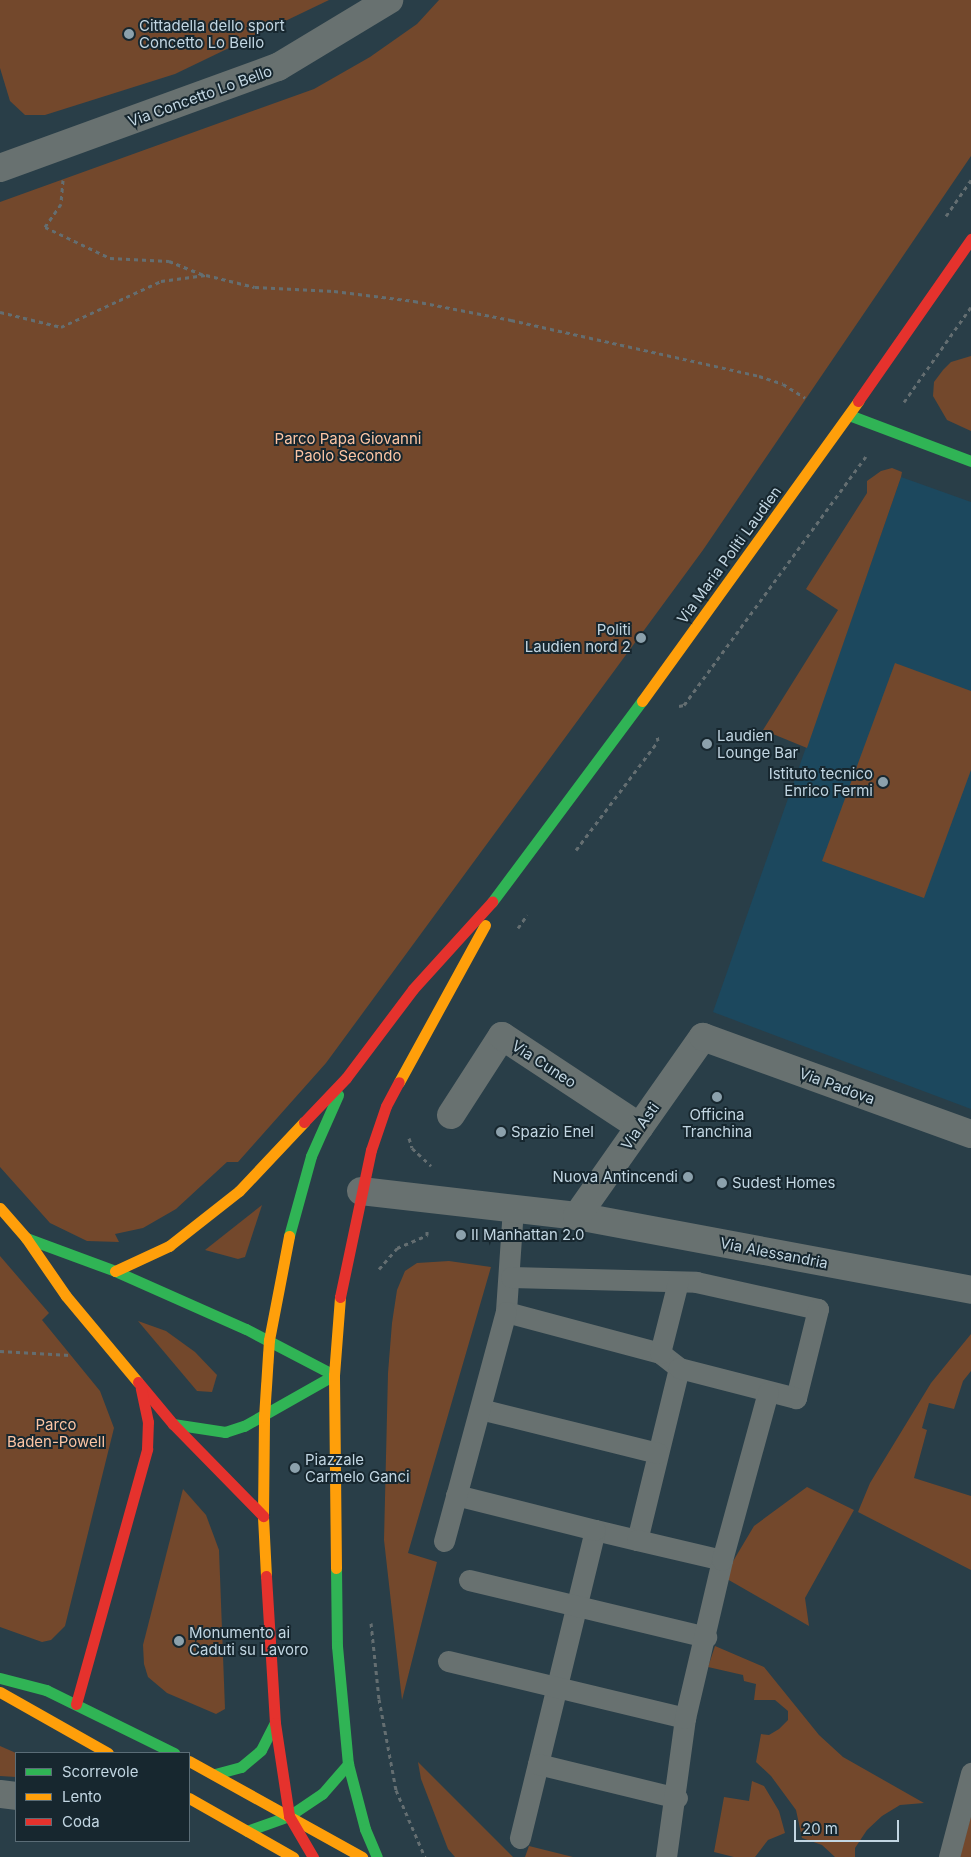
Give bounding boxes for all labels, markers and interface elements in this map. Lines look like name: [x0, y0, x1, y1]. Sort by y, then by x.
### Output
place label: Cittadella dello sport Concetto Lo Bello: [139, 16, 285, 51]
marker: Cittadella dello sport Concetto Lo Bello: [123, 28, 135, 40]
street label: Via Concetto Lo Bello: [126, 62, 274, 130]
park label: Parco Papa Giovanni Paolo Secondo: [275, 429, 421, 464]
street label: Via Maria Politi Laudien: [673, 483, 785, 627]
place label: Politi Laudien nord 2: [525, 620, 631, 655]
marker: Politi Laudien nord 2: [635, 632, 647, 644]
place label: Laudien Lounge Bar: [717, 726, 798, 761]
marker: Laudien Lounge Bar: [701, 738, 713, 750]
place label: Istituto tecnico Enrico Fermi: [769, 764, 873, 799]
marker: Istituto tecnico Enrico Fermi: [877, 776, 889, 788]
street label: Via Cuneo: [508, 1037, 580, 1091]
street label: Via Padova: [797, 1064, 877, 1108]
marker: Officina Tranchina: [711, 1091, 723, 1103]
street label: Via Asti: [617, 1099, 663, 1153]
place label: Officina Tranchina: [682, 1105, 752, 1140]
place label: Spazio Enel: [511, 1123, 594, 1141]
marker: Spazio Enel: [495, 1126, 507, 1138]
place label: Nuova Antincendi: [553, 1168, 678, 1186]
marker: Nuova Antincendi: [682, 1171, 694, 1183]
place label: Sudest Homes: [732, 1174, 835, 1192]
marker: Sudest Homes: [716, 1177, 728, 1189]
place label: Il Manhattan 2.0: [471, 1226, 585, 1244]
marker: Il Manhattan 2.0: [455, 1229, 467, 1241]
street label: Via Alessandria: [718, 1234, 830, 1272]
park label: Parco Baden-Powell: [7, 1415, 105, 1450]
place label: Piazzale Carmelo Ganci: [305, 1450, 410, 1485]
marker: Piazzale Carmelo Ganci: [289, 1462, 301, 1474]
place label: Monumento ai Caduti su Lavoro: [189, 1623, 308, 1658]
marker: Monumento ai Caduti su Lavoro: [173, 1635, 185, 1647]
legend: [15, 1752, 190, 1842]
text: Scorrevole: [62, 1762, 138, 1781]
text: Lento: [62, 1787, 102, 1806]
scale bar: [796, 1810, 901, 1842]
text: Coda: [62, 1812, 100, 1831]
text: 20 m: [802, 1819, 838, 1838]

